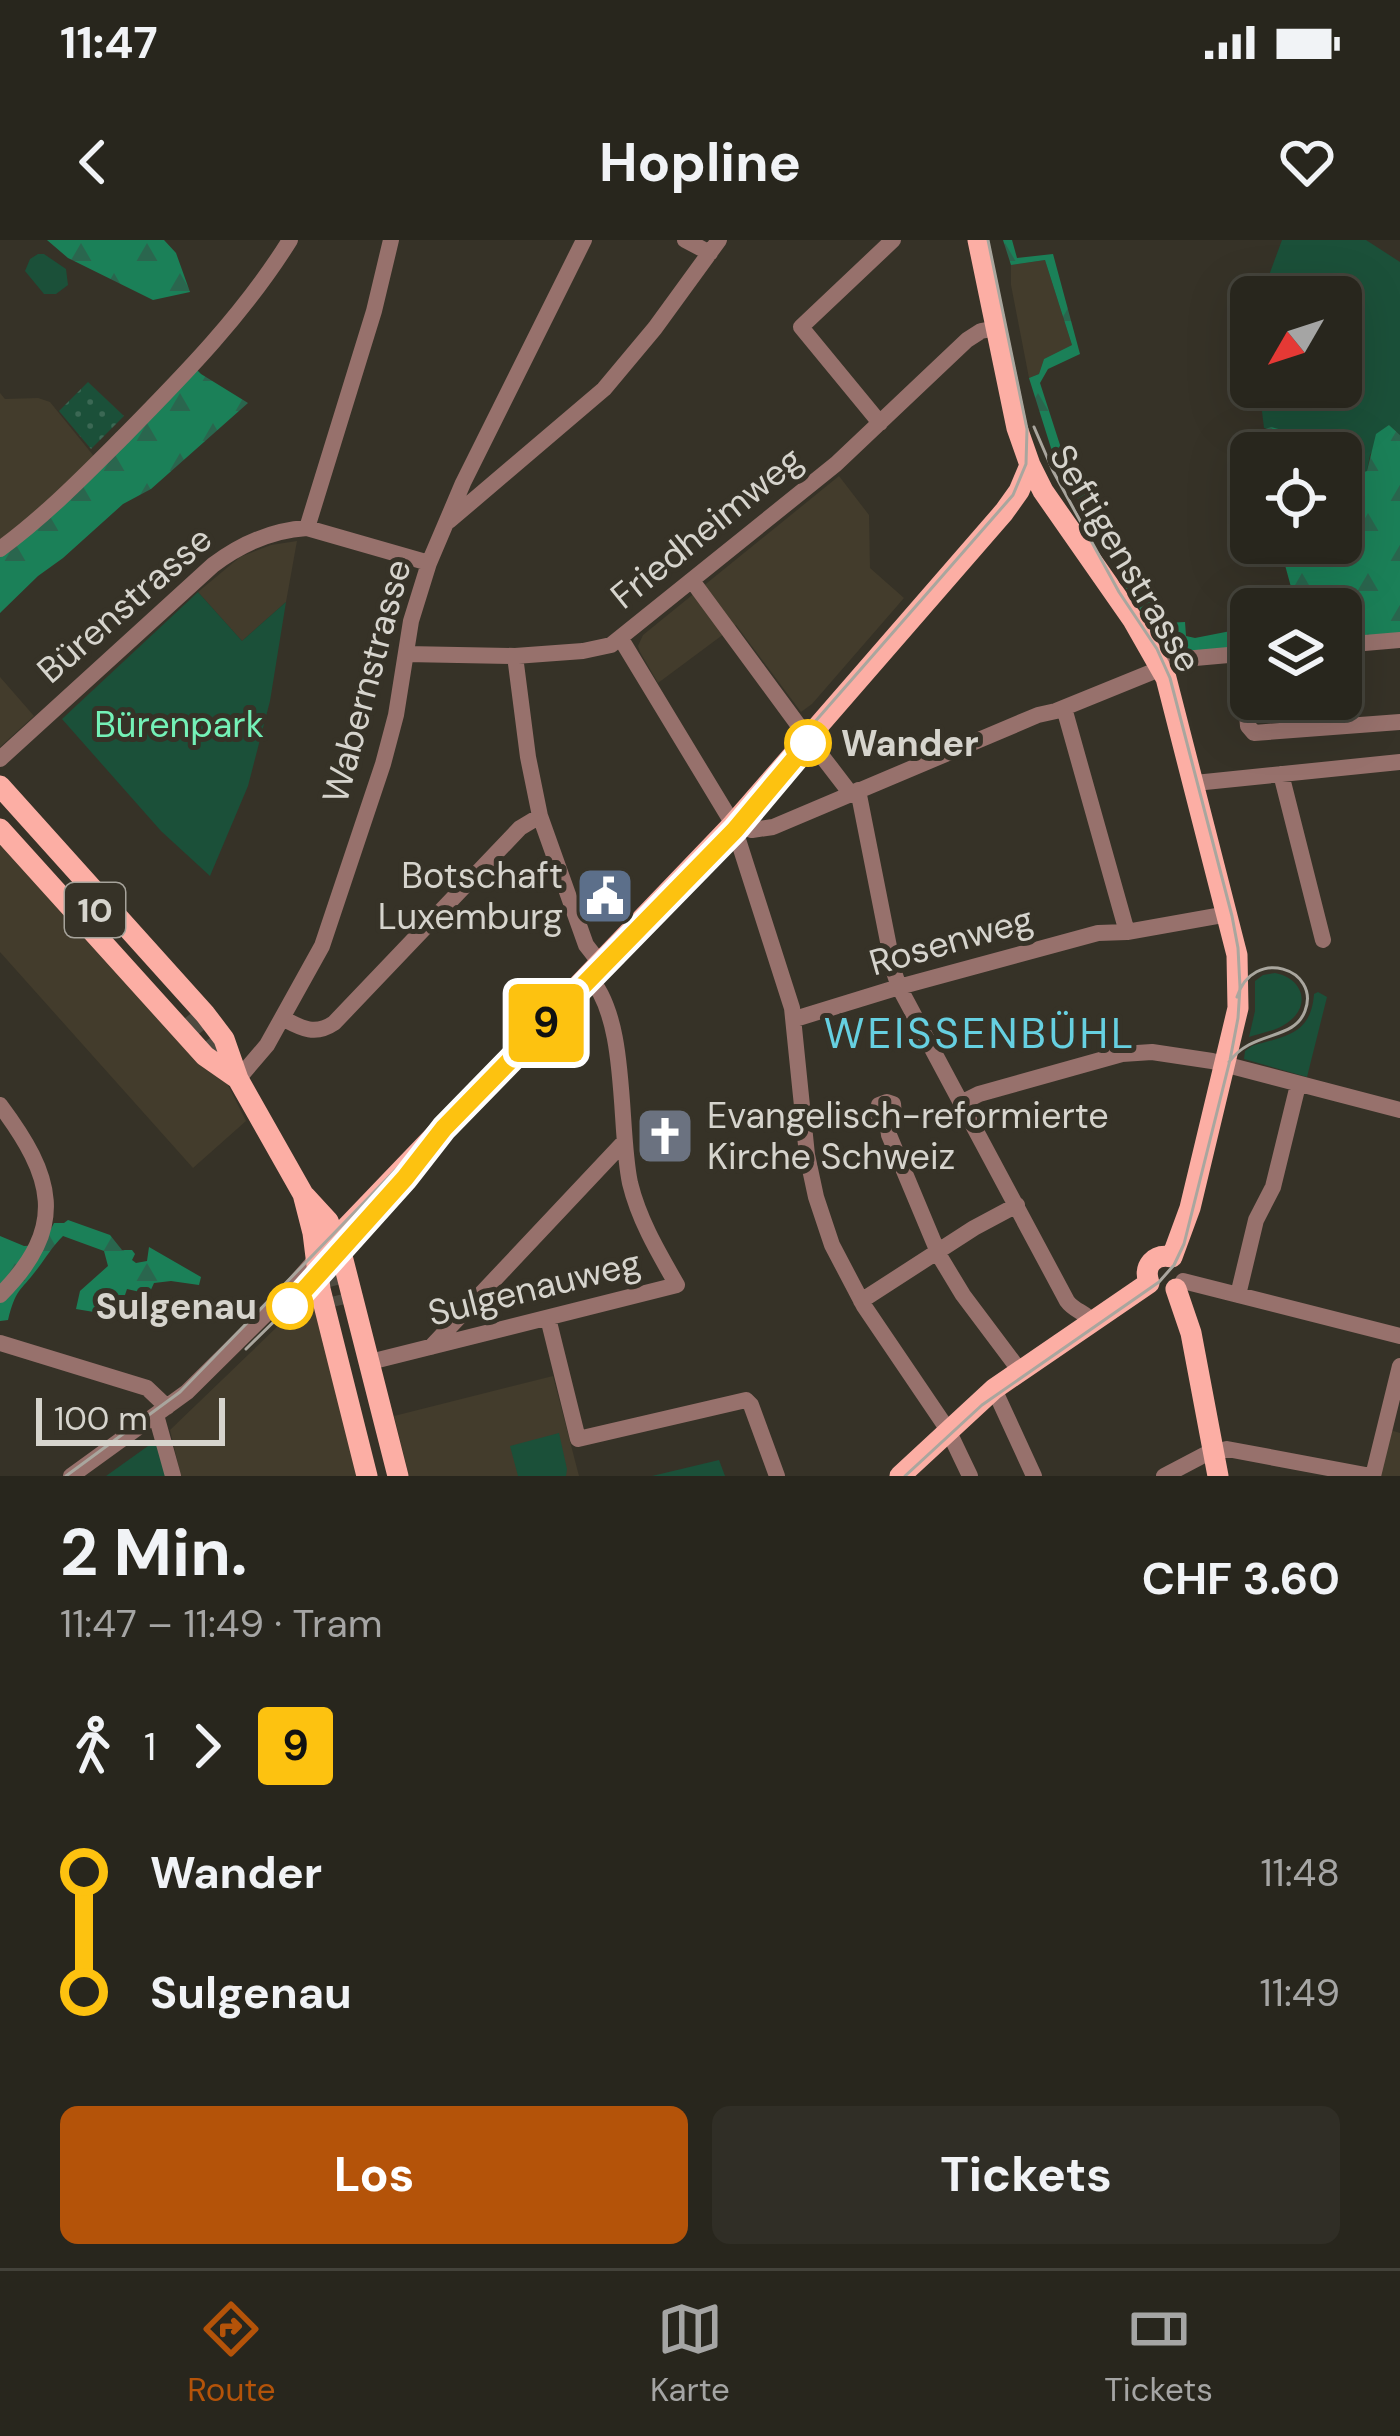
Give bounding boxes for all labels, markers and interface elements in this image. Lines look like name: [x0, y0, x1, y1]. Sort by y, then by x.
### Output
text: 11:47: [60, 13, 158, 72]
text: Hopline: [599, 127, 801, 198]
icon: back: [60, 129, 126, 195]
icon: heart: [1274, 129, 1340, 195]
north arrow: [1230, 276, 1362, 408]
map controls: [1230, 276, 1362, 720]
button: locate: [1230, 432, 1362, 564]
street label: Friedheimweg: [601, 436, 812, 619]
street label: Seftigenstrasse: [1039, 436, 1212, 681]
street label: Bürenstrasse: [27, 515, 222, 693]
street label: Wabernstrasse: [311, 554, 422, 808]
button: layers: [1230, 588, 1362, 720]
park label: Bürenpark: [94, 701, 264, 748]
place label: Wander: [841, 720, 979, 767]
marker: Wander: [786, 721, 830, 765]
place label: Botschaft Luxemburg: [378, 852, 563, 940]
public building icon: Botschaft Luxemburg: [574, 865, 636, 927]
road number: 10: [65, 883, 125, 937]
street label: Rosenweg: [864, 895, 1038, 986]
line badge: 9: [507, 984, 585, 1062]
text: 9: [533, 995, 559, 1050]
district label: WEISSENBÜHL: [824, 1006, 1136, 1061]
place label: Evangelisch-reformierte Kirche Schweiz: [707, 1092, 1109, 1180]
church icon: Evangelisch-reformierte Kirche Schweiz: [634, 1105, 696, 1167]
street label: Sulgenauweg: [423, 1238, 645, 1337]
place label: Sulgenau: [96, 1283, 257, 1330]
marker: Sulgenau: [268, 1284, 312, 1328]
scale bar: [36, 1392, 225, 1445]
text: 100 m: [54, 1397, 148, 1440]
text: 2 Min.: [60, 1510, 248, 1595]
text: CHF 3.60: [1142, 1549, 1340, 1608]
text: 11:47 – 11:49 · Tram: [60, 1598, 382, 1649]
icon: walk: [60, 1713, 126, 1779]
icon: forward: [174, 1713, 240, 1779]
text: 9: [282, 1718, 309, 1773]
text: 1: [144, 1721, 156, 1772]
text: Wander: [150, 1843, 322, 1902]
text: 11:48: [1260, 1847, 1340, 1898]
text: Sulgenau: [150, 1963, 352, 2022]
text: 11:49: [1260, 1967, 1340, 2018]
button: Los: [60, 2106, 688, 2244]
button: Tickets: [712, 2106, 1340, 2244]
tab: Route: [187, 2296, 276, 2411]
tab: Karte: [650, 2296, 730, 2411]
tab: Tickets: [1104, 2296, 1213, 2411]

